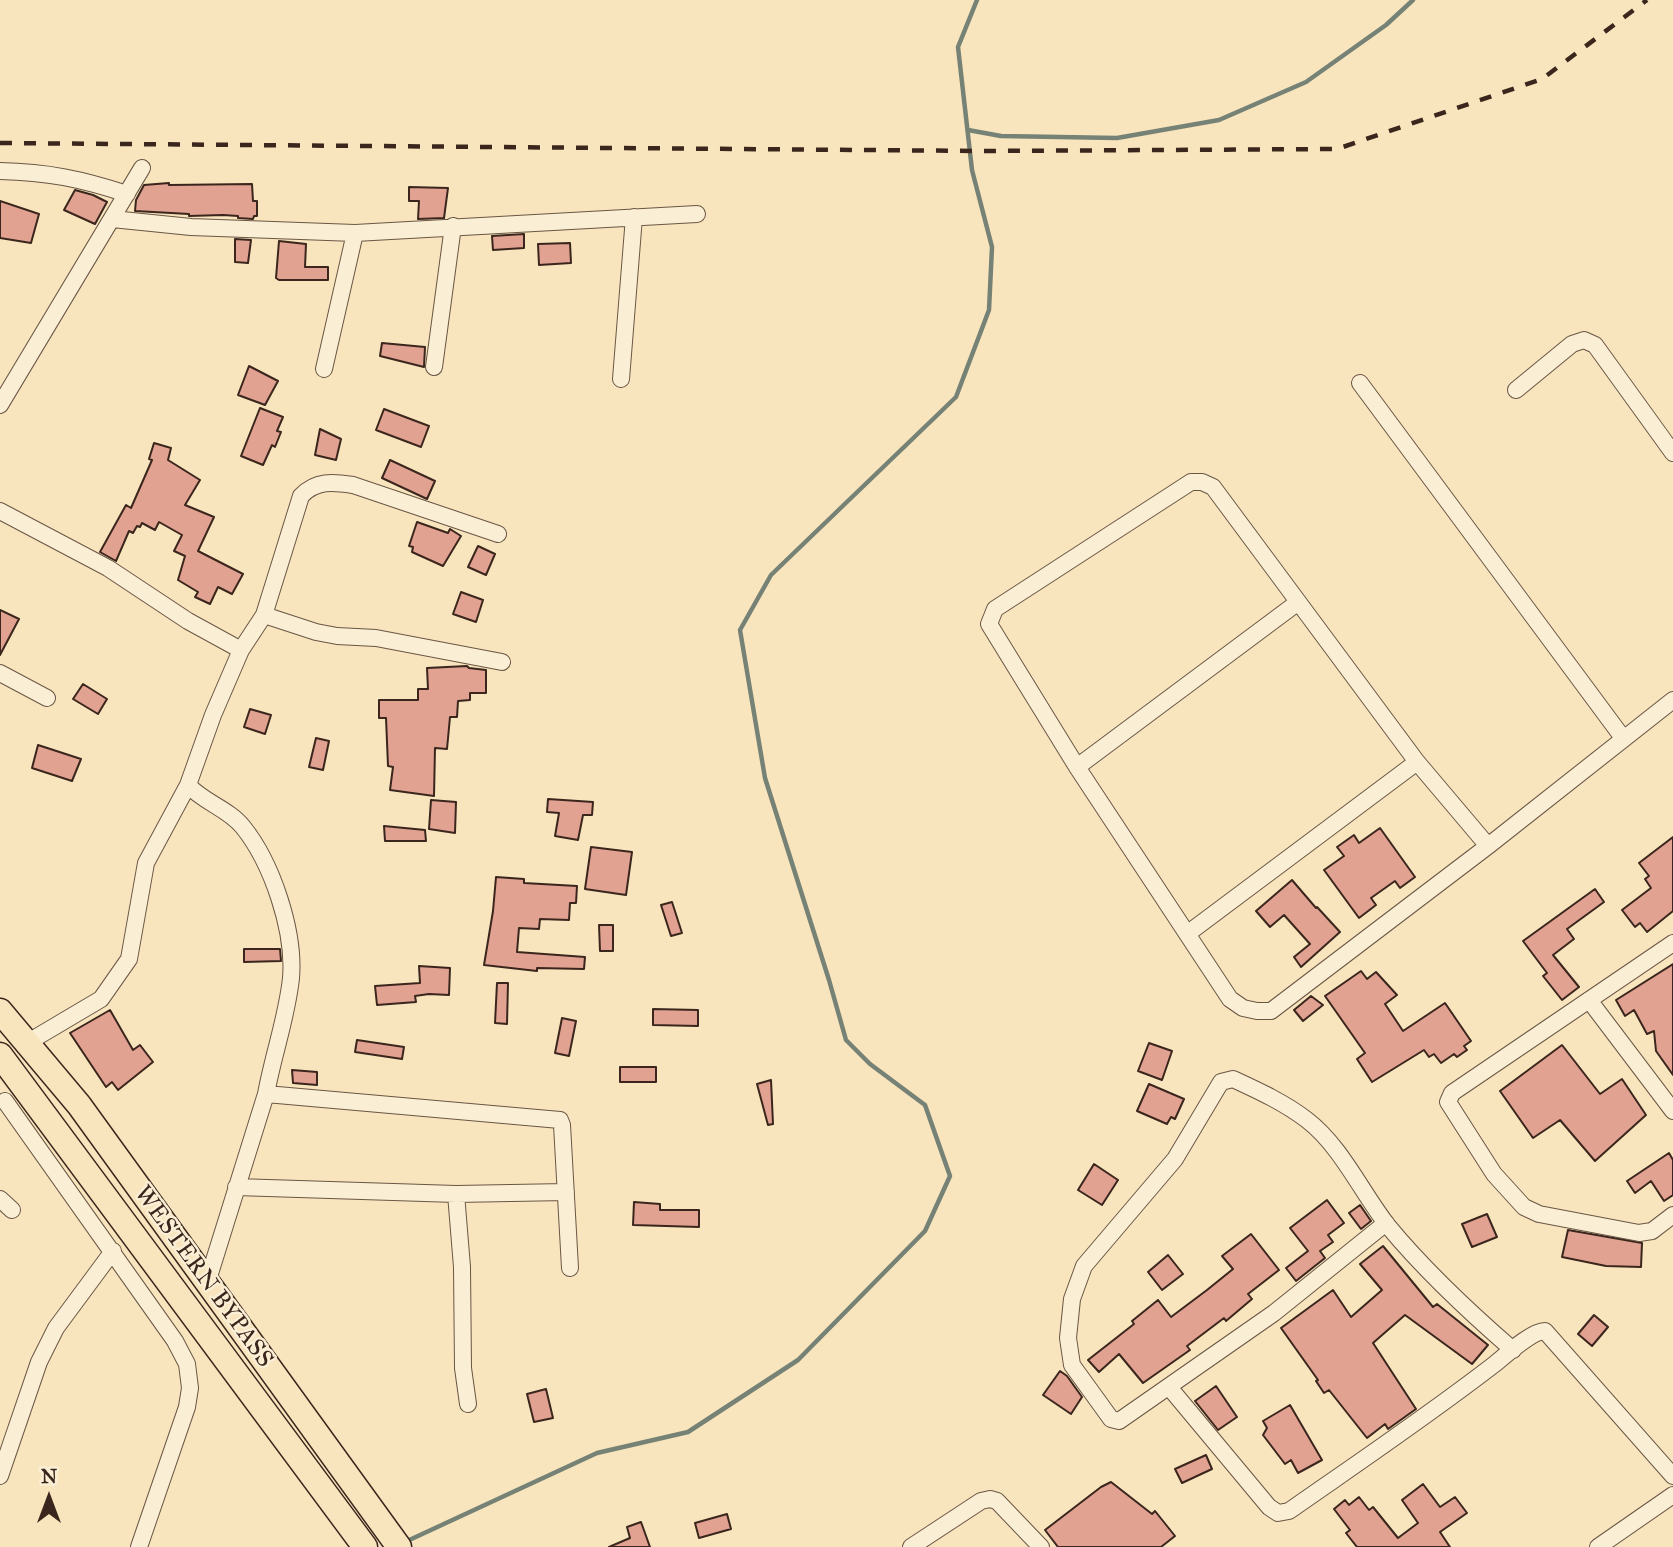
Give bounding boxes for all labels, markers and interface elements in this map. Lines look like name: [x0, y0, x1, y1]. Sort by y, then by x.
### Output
street label: WESTERN BYPASS: [127, 1180, 279, 1374]
north arrow: [14, 1463, 84, 1533]
text: N: [41, 1465, 57, 1488]

